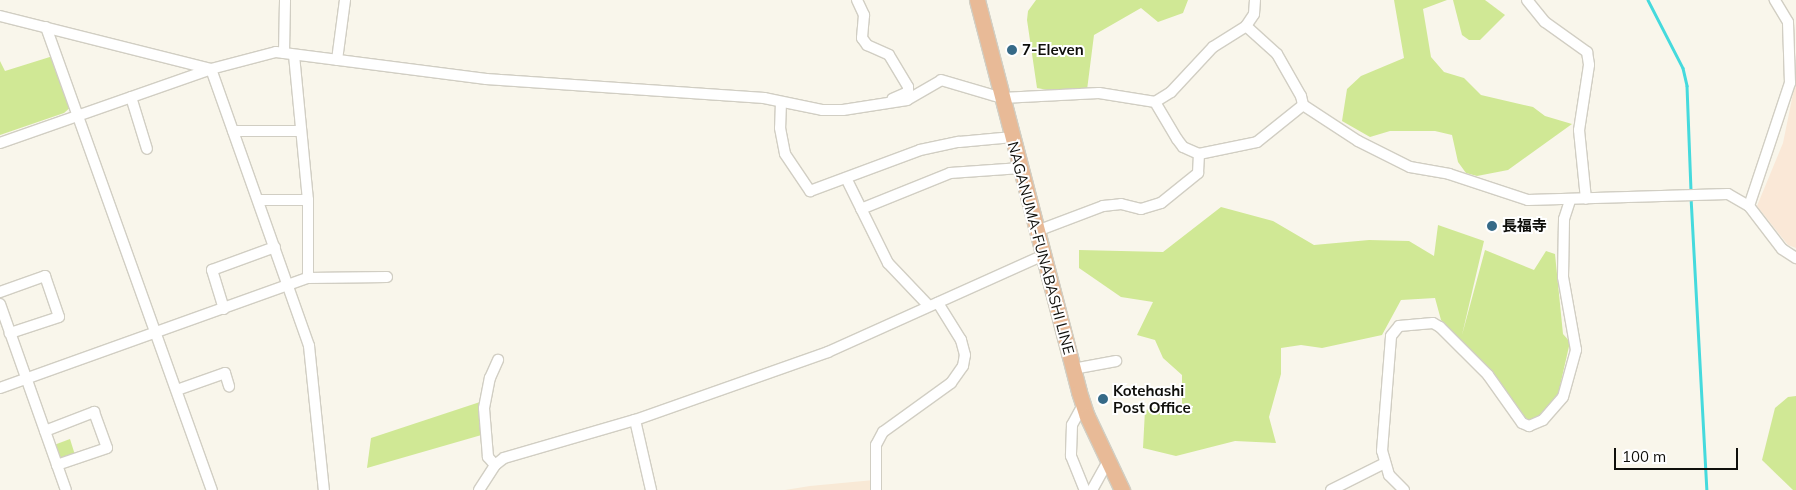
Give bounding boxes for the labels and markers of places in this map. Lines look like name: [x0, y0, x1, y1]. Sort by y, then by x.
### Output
place label: 7-Eleven: [1022, 41, 1084, 59]
marker: 7-Eleven: [1006, 44, 1018, 56]
place label: 長福寺: [1502, 217, 1547, 235]
marker: 長福寺: [1486, 220, 1498, 232]
place label: Kotehashi Post Office: [1113, 381, 1191, 416]
marker: Kotehashi Post Office: [1097, 393, 1109, 405]

